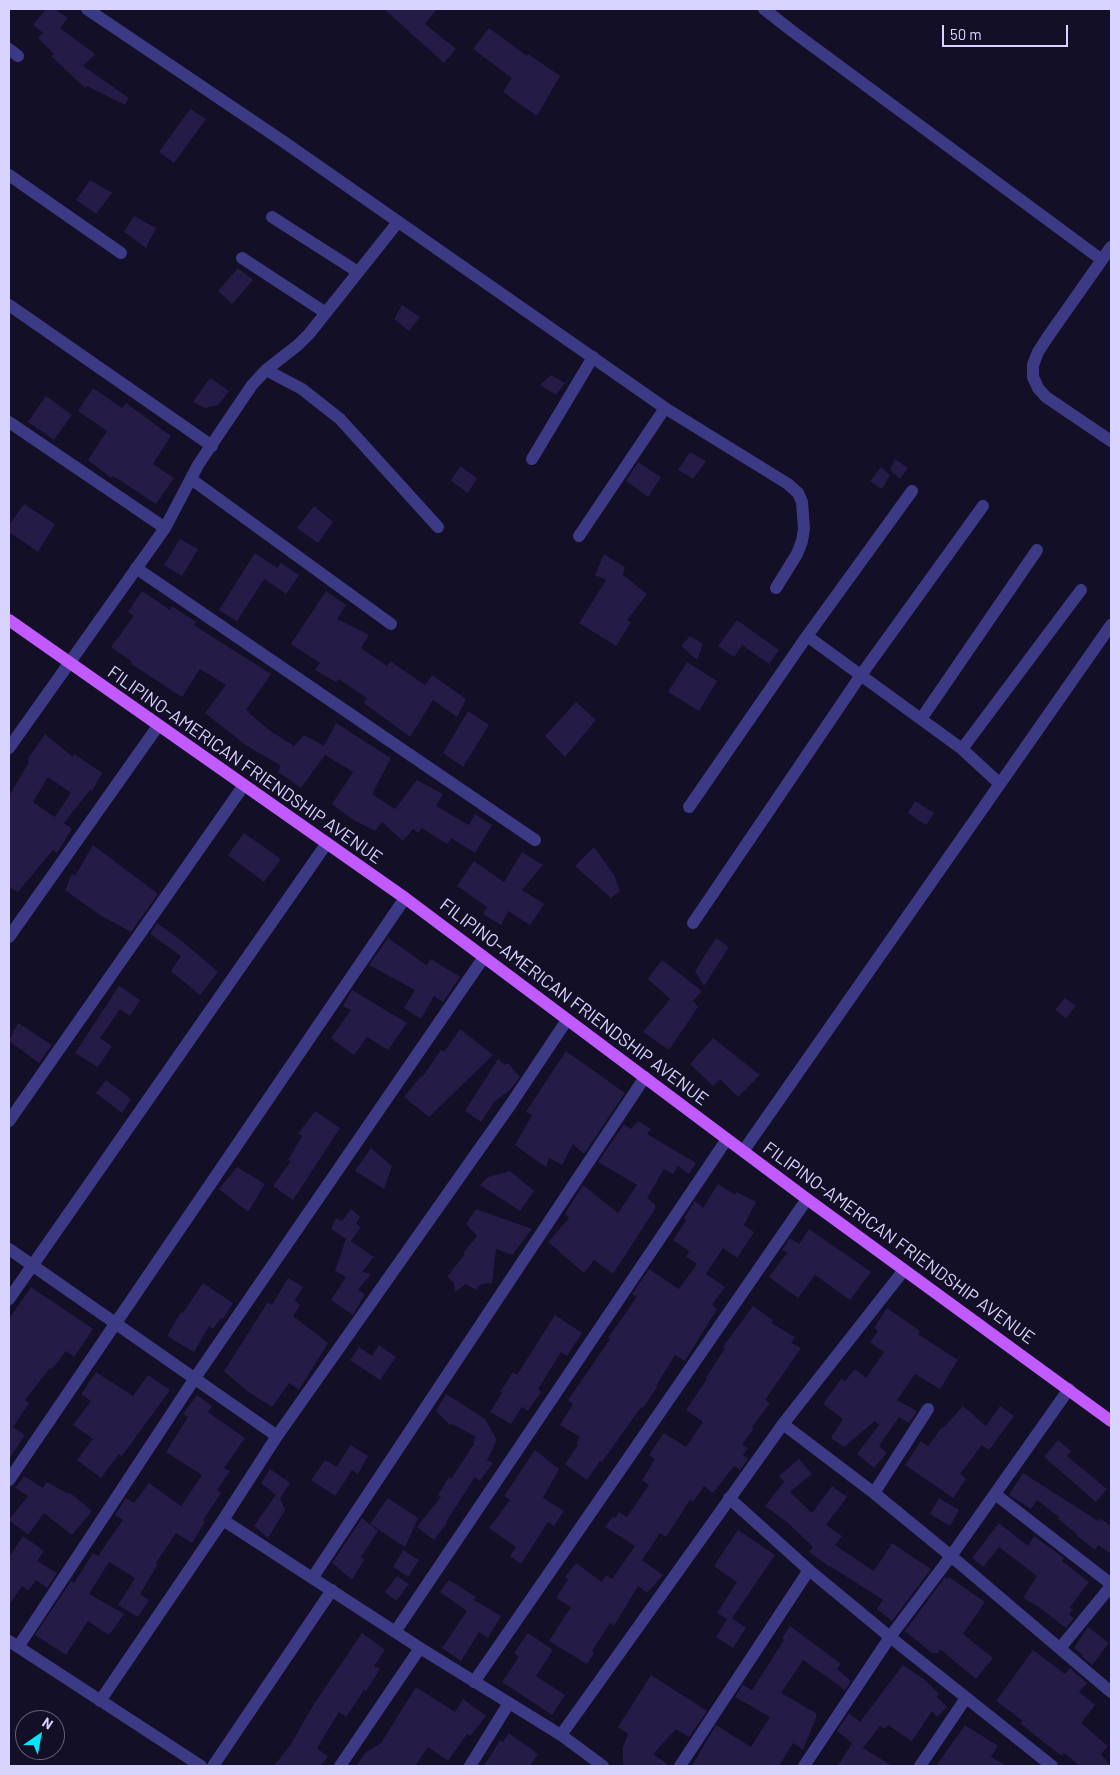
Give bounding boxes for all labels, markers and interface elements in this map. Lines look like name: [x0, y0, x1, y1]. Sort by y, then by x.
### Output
scale bar: [945, 15, 1071, 47]
text: 50 m: [950, 25, 982, 43]
street label: FILIPINO-AMERICAN FRIENDSHIP AVENUE: [103, 661, 387, 869]
street label: FILIPINO-AMERICAN FRIENDSHIP AVENUE: [436, 894, 712, 1110]
street label: FILIPINO-AMERICAN FRIENDSHIP AVENUE: [759, 1137, 1039, 1349]
north arrow: [15, 1710, 65, 1760]
text: N: [39, 1713, 56, 1733]

